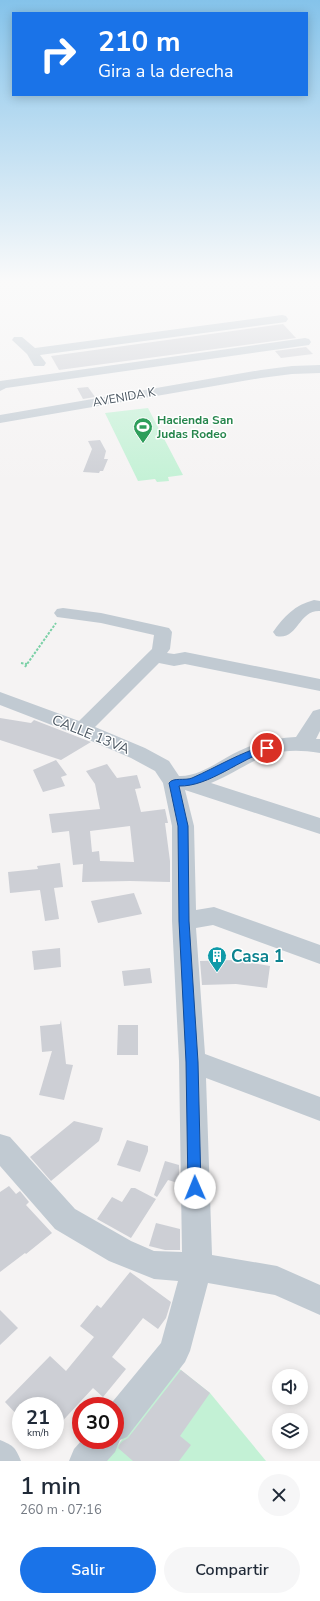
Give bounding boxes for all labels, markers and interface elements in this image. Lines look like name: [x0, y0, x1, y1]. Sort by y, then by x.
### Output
text: 210 m: [98, 23, 181, 61]
icon: right: [32, 28, 84, 80]
text: Gira a la derecha: [98, 59, 234, 83]
street label: AVENIDA K: [91, 384, 157, 410]
place label: Hacienda San Judas Rodeo: [156, 412, 233, 442]
sports icon: Hacienda San Judas Rodeo: [132, 416, 154, 444]
street label: CALLE 13VA: [49, 710, 132, 759]
pin: [250, 731, 284, 765]
icon: arrive: [256, 737, 278, 759]
building icon: Casa 1: [206, 945, 228, 973]
place label: Casa 1: [231, 945, 284, 968]
position arrow: [174, 1167, 216, 1209]
map controls: [272, 1369, 308, 1449]
button: sound: [272, 1369, 308, 1405]
speed limit sign: 30: [72, 1397, 124, 1449]
text: 21: [26, 1404, 50, 1431]
button: layers: [272, 1413, 308, 1449]
text: km/h: [27, 1426, 49, 1440]
text: 1 min: [20, 1470, 81, 1502]
button: close: [258, 1474, 300, 1516]
text: 260 m · 07:16: [20, 1501, 102, 1519]
button: Salir: [20, 1547, 156, 1593]
button: Compartir: [164, 1547, 300, 1593]

